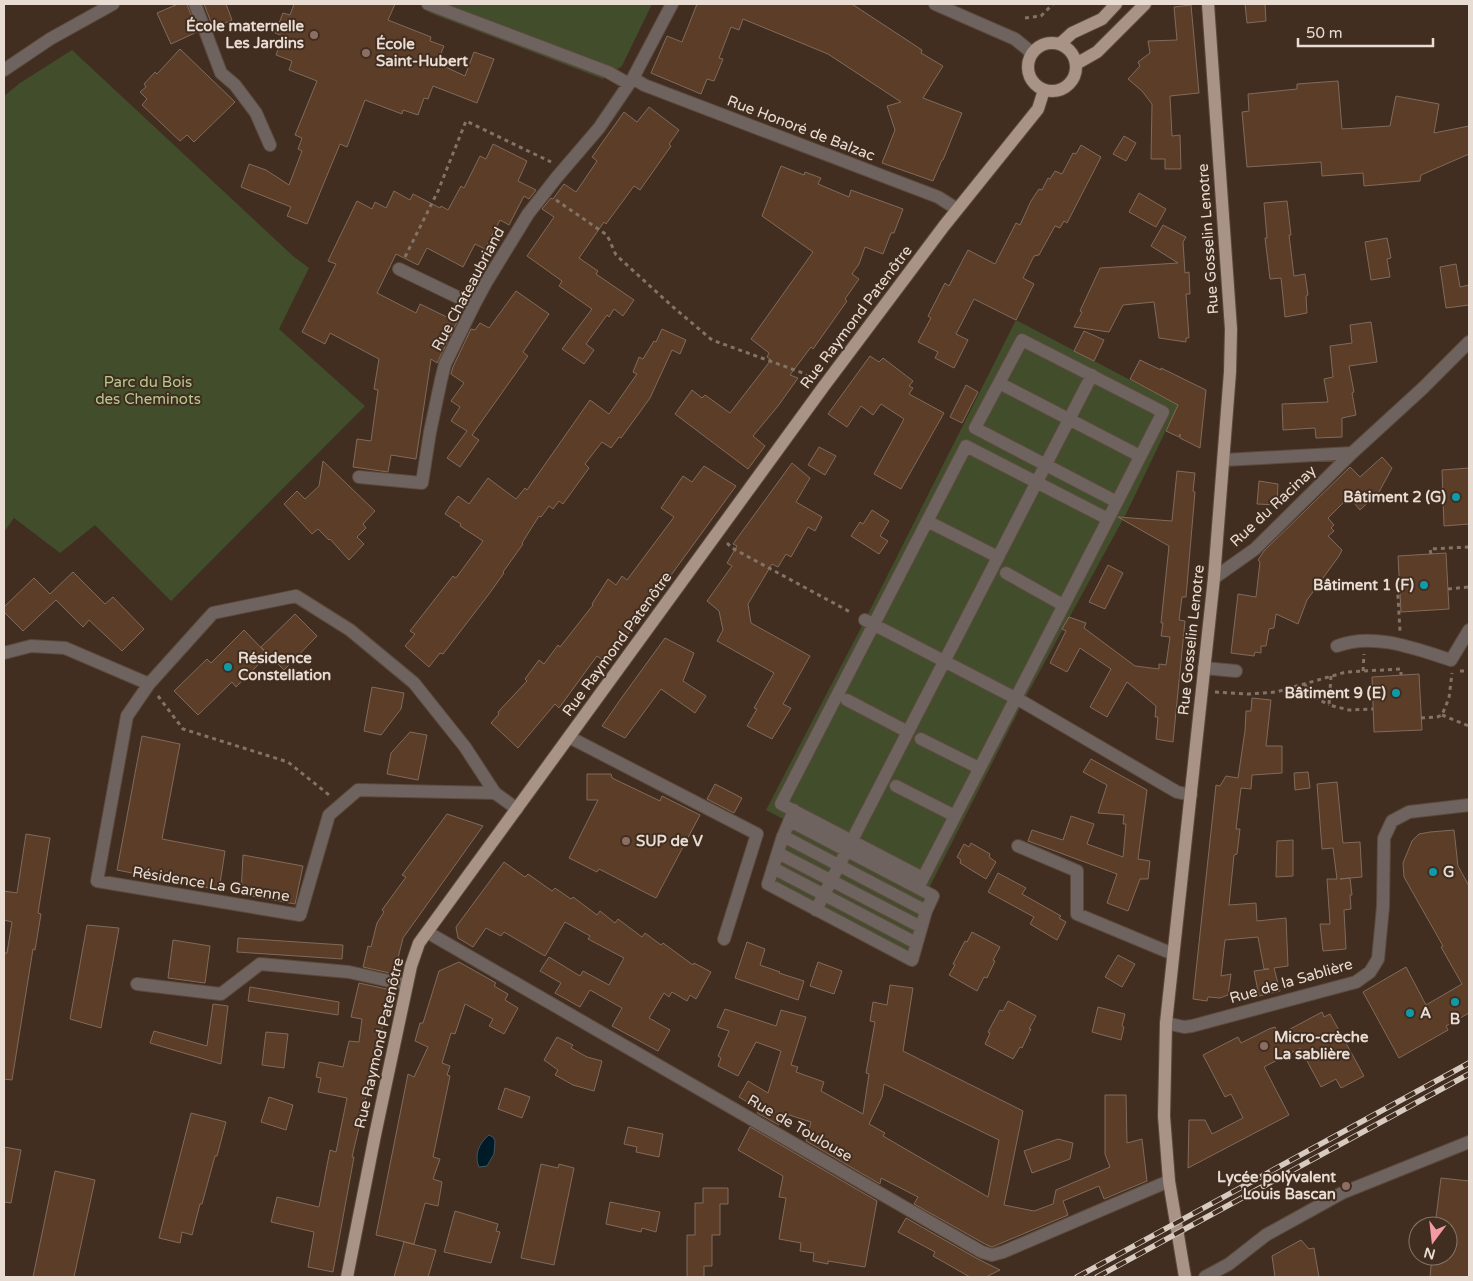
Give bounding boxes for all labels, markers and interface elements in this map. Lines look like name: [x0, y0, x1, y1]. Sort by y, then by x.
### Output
scale bar: [1298, 15, 1433, 47]
place label: École maternelle Les Jardins: [186, 16, 305, 52]
text: 50 m: [1306, 24, 1343, 42]
marker: École maternelle Les Jardins: [308, 29, 320, 41]
place label: École Saint-Hubert: [376, 34, 468, 70]
marker: École Saint-Hubert: [360, 47, 372, 59]
street label: Rue Honoré de Balzac: [725, 91, 877, 165]
street label: Rue Gosselin Lenotre: [1194, 163, 1222, 315]
street label: Rue Chateaubriand: [428, 224, 508, 354]
street label: Rue Raymond Patenôtre: [796, 242, 916, 392]
park label: Parc du Bois des Cheminots: [95, 373, 201, 408]
street label: Rue du Racinay: [1226, 462, 1320, 550]
place label: Bâtiment 2 (G): [1343, 488, 1446, 506]
marker: Bâtiment 2 (G): [1450, 491, 1462, 503]
street label: Rue Gosselin Lenotre: [1174, 564, 1208, 716]
street label: Rue Raymond Patenôtre: [558, 568, 676, 720]
place label: Bâtiment 1 (F): [1313, 576, 1414, 594]
marker: Bâtiment 1 (F): [1418, 579, 1430, 591]
place label: Résidence Constellation: [238, 649, 331, 684]
marker: Résidence Constellation: [222, 661, 234, 673]
place label: Bâtiment 9 (E): [1285, 684, 1386, 702]
marker: Bâtiment 9 (E): [1390, 687, 1402, 699]
place label: SUP de V: [636, 832, 703, 850]
marker: SUP de V: [620, 835, 632, 847]
street label: Résidence La Garenne: [131, 863, 291, 905]
place label: G: [1443, 863, 1454, 881]
marker: G: [1427, 866, 1439, 878]
street label: Rue de la Sablière: [1227, 955, 1355, 1007]
street label: Rue Raymond Patenôtre: [351, 956, 407, 1130]
marker: B: [1449, 996, 1461, 1008]
place label: A: [1420, 1004, 1431, 1022]
marker: A: [1404, 1007, 1416, 1019]
place label: B: [1450, 1010, 1460, 1028]
place label: Micro-crèche La sablière: [1274, 1028, 1369, 1063]
marker: Micro-crèche La sablière: [1258, 1040, 1270, 1052]
street label: Rue de Toulouse: [744, 1091, 856, 1165]
place label: Lycée polyvalent Louis Bascan: [1217, 1168, 1336, 1203]
marker: Lycée polyvalent Louis Bascan: [1340, 1180, 1352, 1192]
north arrow: [1408, 1216, 1458, 1266]
text: N: [1422, 1243, 1437, 1263]

